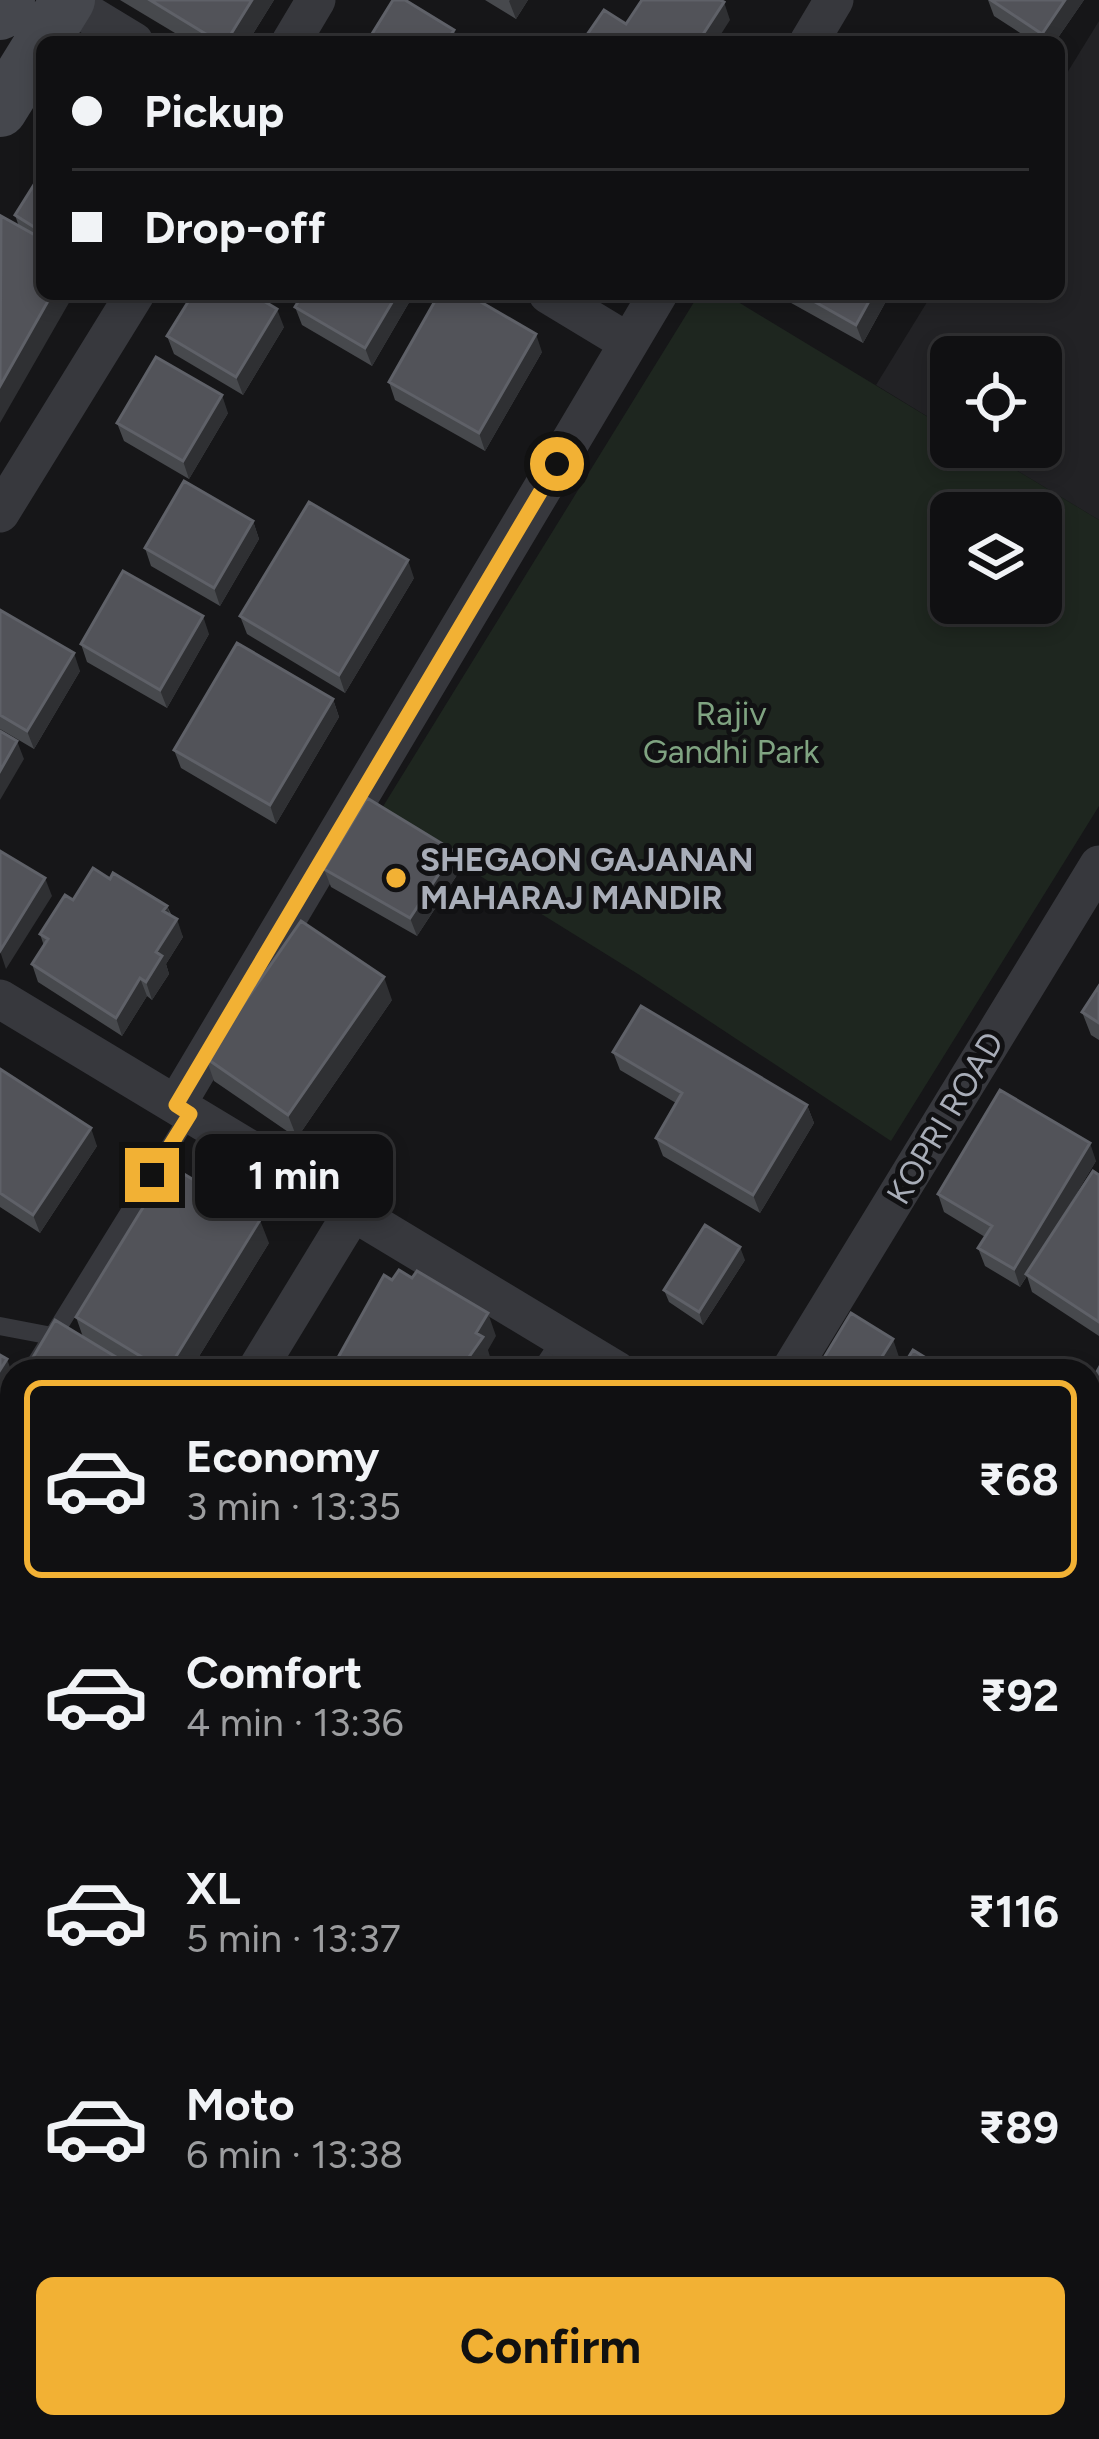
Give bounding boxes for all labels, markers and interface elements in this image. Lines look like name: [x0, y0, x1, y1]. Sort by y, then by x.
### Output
text: Pickup: [144, 84, 284, 138]
text: Drop-off: [144, 200, 326, 254]
map controls: [930, 336, 1062, 624]
button: locate: [930, 336, 1062, 468]
route start: [530, 437, 584, 491]
button: layers: [930, 492, 1062, 624]
park label: Rajiv Gandhi Park: [643, 694, 819, 771]
place label: SHEGAON GAJANAN MAHARAJ MANDIR: [420, 840, 754, 917]
marker: SHEGAON GAJANAN MAHARAJ MANDIR: [383, 865, 409, 891]
street label: KOPRI ROAD: [878, 1025, 1012, 1211]
callout: 1 min: [194, 1133, 392, 1217]
route end: [125, 1148, 179, 1202]
text: 1 min: [248, 1152, 340, 1199]
icon: car: [42, 1425, 150, 1533]
text: Economy: [186, 1429, 379, 1483]
text: ₹68: [978, 1452, 1059, 1506]
text: 3 min · 13:35: [186, 1483, 401, 1530]
icon: car: [42, 1641, 150, 1749]
text: Comfort: [186, 1645, 362, 1699]
text: ₹92: [980, 1668, 1059, 1722]
text: 4 min · 13:36: [186, 1699, 404, 1746]
icon: car: [42, 1857, 150, 1965]
text: XL: [186, 1861, 241, 1915]
text: ₹116: [968, 1884, 1059, 1938]
text: 5 min · 13:37: [186, 1915, 401, 1962]
icon: car: [42, 2073, 150, 2181]
text: Moto: [186, 2077, 295, 2131]
text: ₹89: [978, 2100, 1059, 2154]
text: 6 min · 13:38: [186, 2131, 403, 2178]
button: Confirm: [36, 2277, 1065, 2415]

